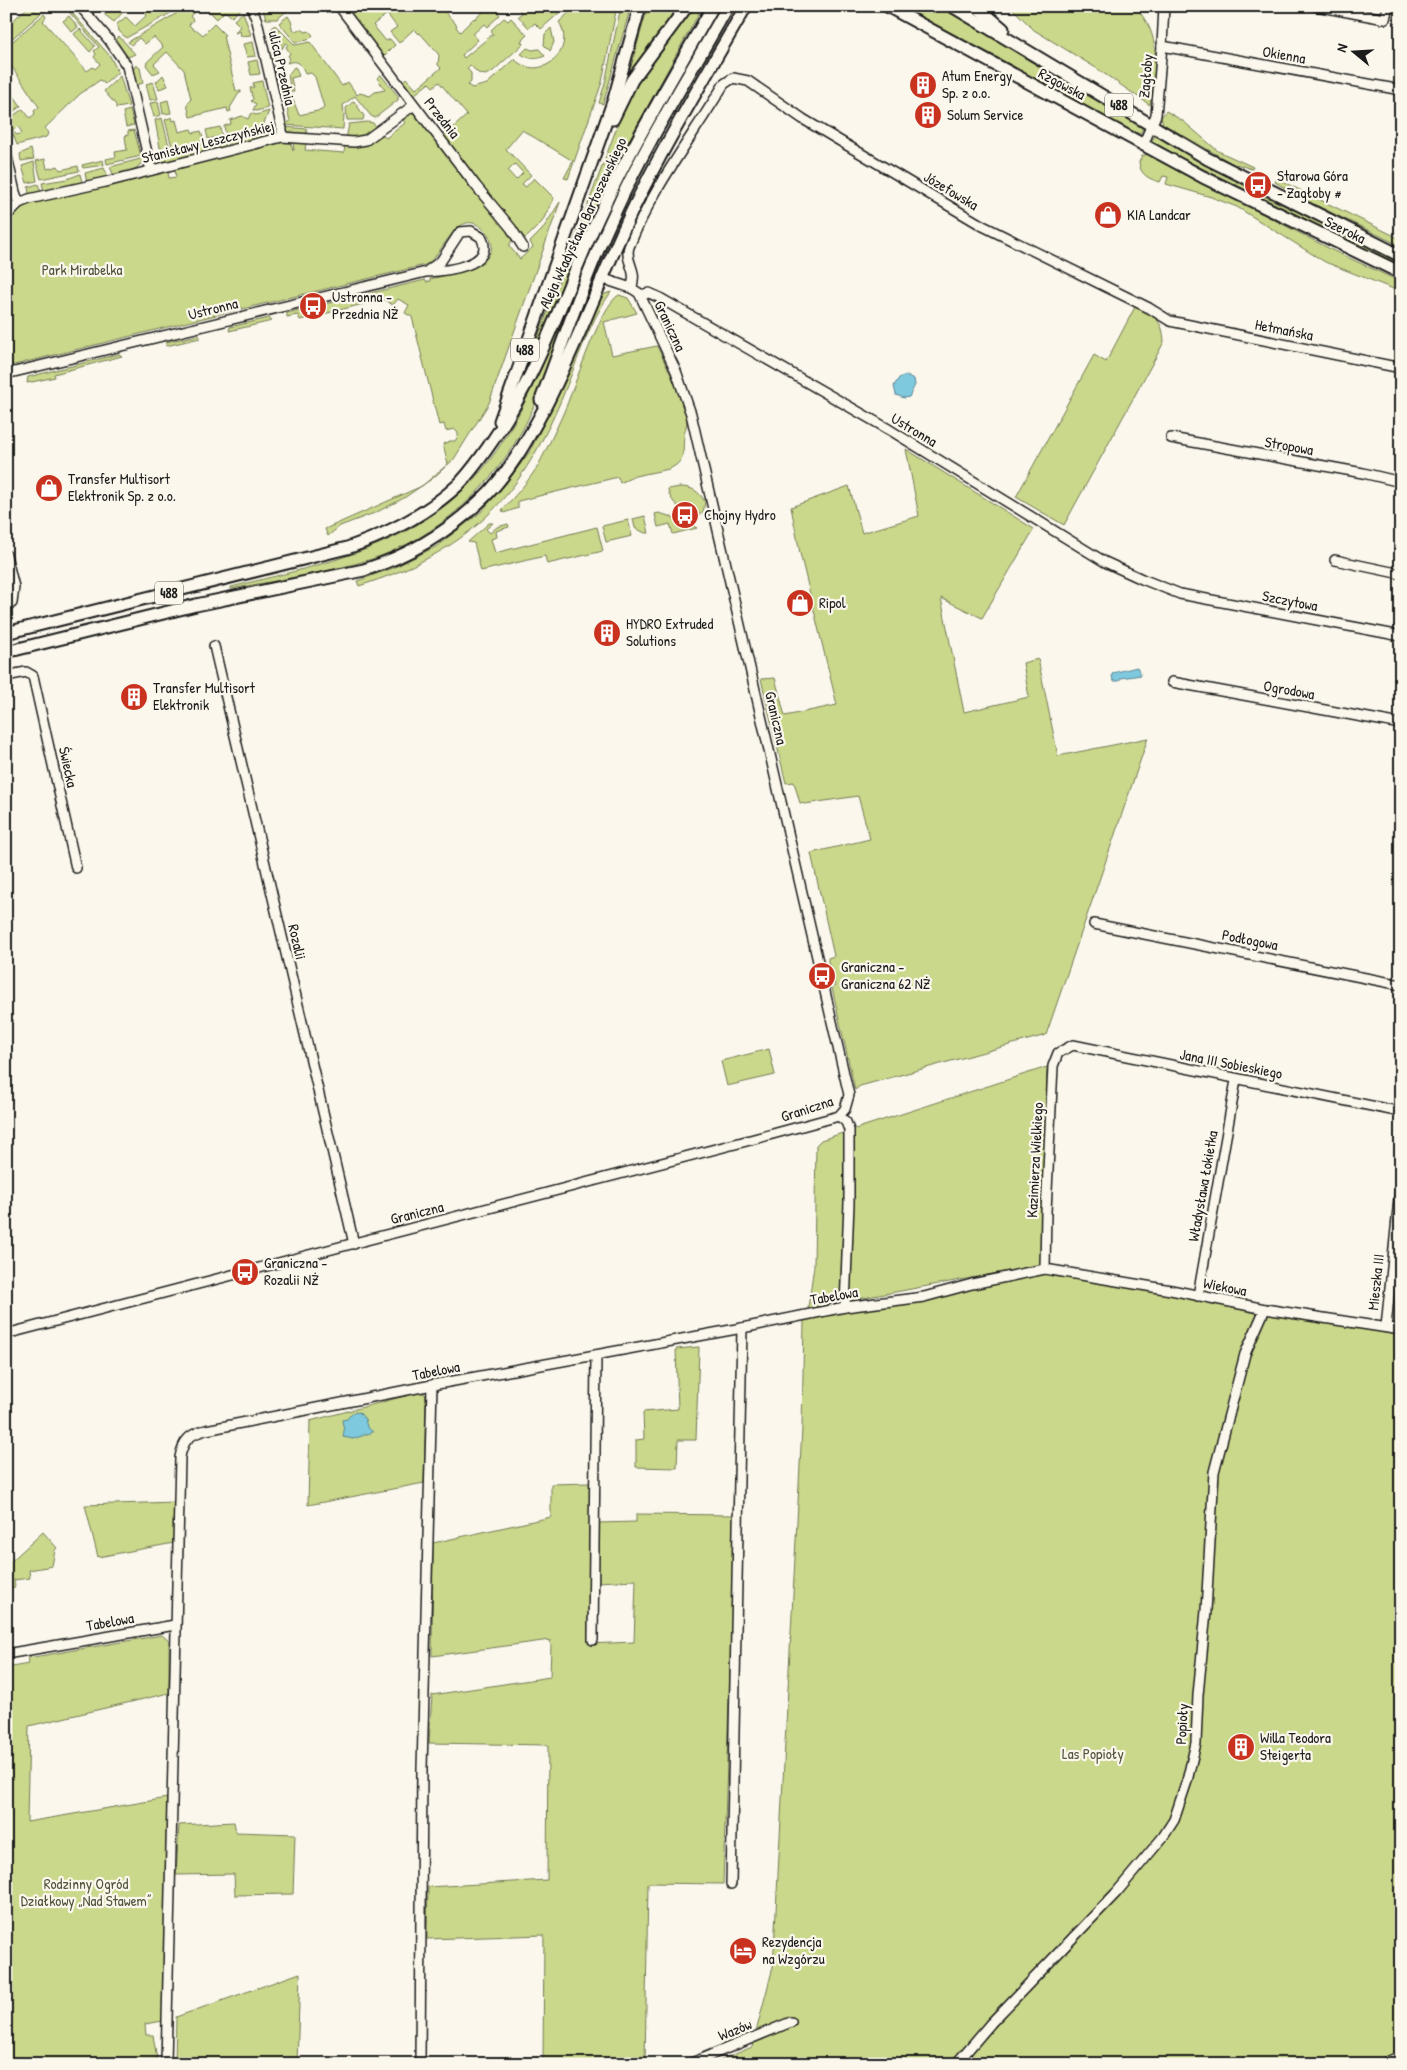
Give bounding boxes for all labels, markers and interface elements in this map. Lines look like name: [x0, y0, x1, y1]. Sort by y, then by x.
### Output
north arrow: [1330, 28, 1380, 78]
street label: ulica Przednia: [264, 29, 301, 107]
street label: Okienna: [1261, 40, 1307, 69]
text: N: [1331, 41, 1352, 54]
street label: Zagłoby: [1133, 53, 1158, 99]
street label: Rzgowska: [1035, 62, 1090, 105]
place label: Atum Energy Sp. z o.o.: [942, 65, 1012, 103]
building icon: Atum Energy Sp. z o.o.: [908, 70, 938, 100]
street label: Przednia: [420, 93, 465, 143]
road number: 488: [1105, 94, 1133, 116]
building icon: Solum Service: [913, 100, 943, 130]
place label: Solum Service: [947, 104, 1023, 125]
street label: Stanisławy Leszczyńskiej: [139, 115, 276, 168]
street label: Aleja Władysława Bartoszewskiego: [534, 134, 631, 312]
place label: Starowa Góra - Zagłoby #: [1277, 165, 1348, 203]
street label: Józefowska: [920, 166, 983, 215]
bus stop icon: Starowa Góra - Zagłoby #: [1243, 170, 1273, 200]
shop icon: KIA Landcar: [1093, 200, 1123, 230]
place label: KIA Landcar: [1127, 204, 1191, 225]
street label: Szeroka: [1321, 211, 1369, 249]
park label: Park Mirabelka: [42, 259, 122, 280]
place label: Ustronna - Przednia NŻ: [332, 286, 399, 324]
bus stop icon: Ustronna - Przednia NŻ: [298, 291, 328, 321]
street label: Ustronna: [186, 292, 240, 325]
street label: Graniczna: [650, 297, 691, 355]
street label: Hetmańska: [1253, 314, 1315, 345]
road number: 488: [511, 338, 539, 362]
street label: Ustronna: [887, 408, 941, 452]
street label: Stropowa: [1263, 431, 1315, 460]
place label: Transfer Multisort Elektronik Sp. z o.o.: [68, 468, 176, 506]
shop icon: Transfer Multisort Elektronik Sp. z o.o.: [34, 473, 64, 503]
bus stop icon: Chojny Hydro: [670, 500, 700, 530]
place label: Chojny Hydro: [704, 504, 776, 525]
road number: 488: [155, 582, 183, 604]
street label: Szczytowa: [1261, 585, 1320, 616]
shop icon: Ripol: [785, 588, 815, 618]
place label: Ripol: [819, 592, 846, 613]
place label: HYDRO Extruded Solutions: [626, 613, 713, 651]
building icon: HYDRO Extruded Solutions: [592, 618, 622, 648]
street label: Ogrodowa: [1262, 675, 1316, 704]
place label: Transfer Multisort Elektronik: [153, 677, 256, 715]
building icon: Transfer Multisort Elektronik: [119, 682, 149, 712]
street label: Graniczna: [760, 689, 793, 747]
street label: Świecka: [54, 745, 83, 789]
street label: Rozalii: [283, 922, 312, 962]
street label: Podłogowa: [1220, 924, 1280, 955]
place label: Graniczna - Graniczna 62 NŻ: [841, 956, 931, 994]
bus stop icon: Graniczna - Graniczna 62 NŻ: [807, 961, 837, 991]
street label: Jana III Sobieskiego: [1178, 1043, 1284, 1084]
street label: Graniczna: [778, 1090, 836, 1127]
street label: Kazimierza Wielkiego: [1021, 1102, 1048, 1218]
street label: Władysława Łokietka: [1182, 1129, 1223, 1243]
street label: Graniczna: [388, 1196, 446, 1229]
place label: Graniczna - Rozalii NŻ: [264, 1252, 327, 1290]
street label: Mieszka III: [1362, 1253, 1389, 1311]
bus stop icon: Graniczna - Rozalii NŻ: [230, 1257, 260, 1287]
street label: Wiekowa: [1202, 1272, 1249, 1301]
street label: Tabelowa: [808, 1281, 859, 1310]
street label: Tabelowa: [410, 1356, 462, 1385]
street label: Tabelowa: [84, 1607, 135, 1636]
street label: Popioły: [1170, 1703, 1193, 1745]
place label: Willa Teodora Steigerta: [1260, 1727, 1331, 1765]
building icon: Willa Teodora Steigerta: [1226, 1732, 1256, 1762]
park label: Las Popioły: [1062, 1743, 1124, 1764]
park label: Rodzinny Ogród Działkowy „Nad Stawem”: [21, 1873, 152, 1911]
place label: Rezydencja na Wzgórzu: [762, 1931, 825, 1969]
hotel icon: Rezydencja na Wzgórzu: [728, 1936, 758, 1966]
street label: Wazów: [715, 2013, 755, 2046]

